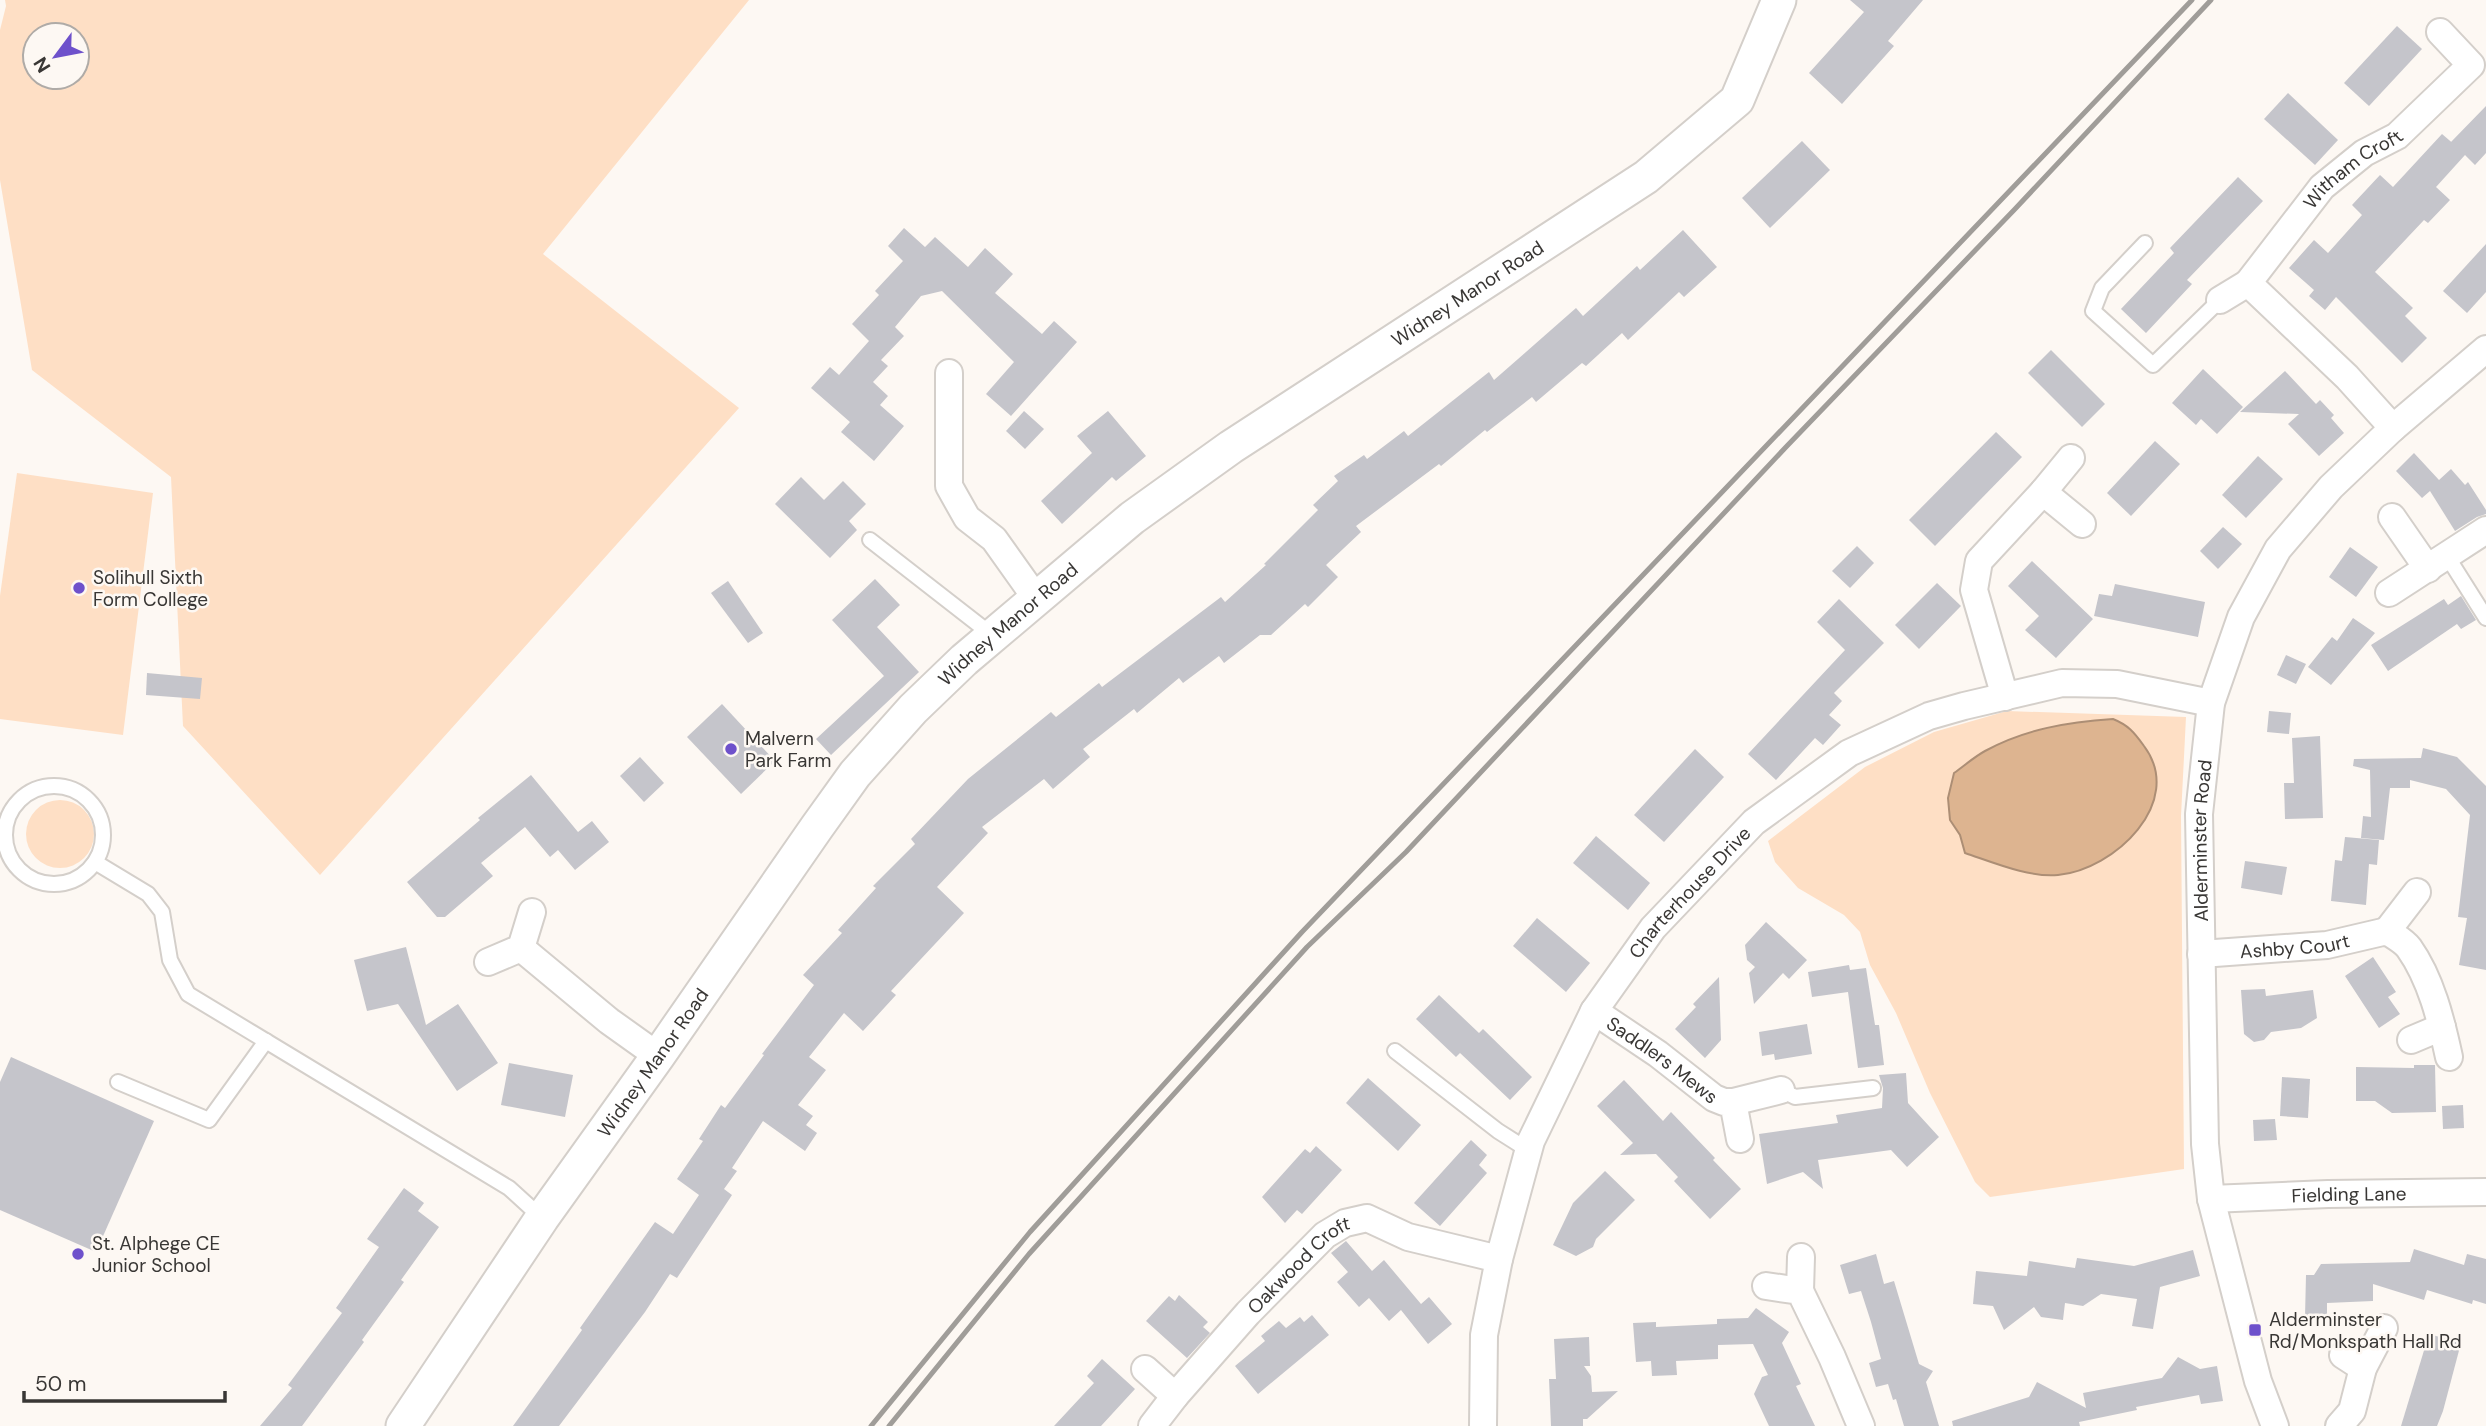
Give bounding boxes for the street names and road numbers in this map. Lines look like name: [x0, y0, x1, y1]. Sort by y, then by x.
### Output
street label: Witham Croft: [2297, 124, 2409, 214]
street label: Widney Manor Road: [1386, 235, 1548, 352]
street label: Widney Manor Road: [933, 557, 1083, 691]
street label: Alderminster Road: [2186, 758, 2217, 922]
street label: Charterhouse Drive: [1623, 821, 1756, 963]
street label: Ashby Court: [2239, 928, 2352, 964]
street label: Widney Manor Road: [591, 983, 714, 1142]
street label: Saddlers Mews: [1602, 1011, 1723, 1109]
street label: Fielding Lane: [2291, 1181, 2406, 1208]
street label: Oakwood Croft: [1242, 1210, 1352, 1319]

